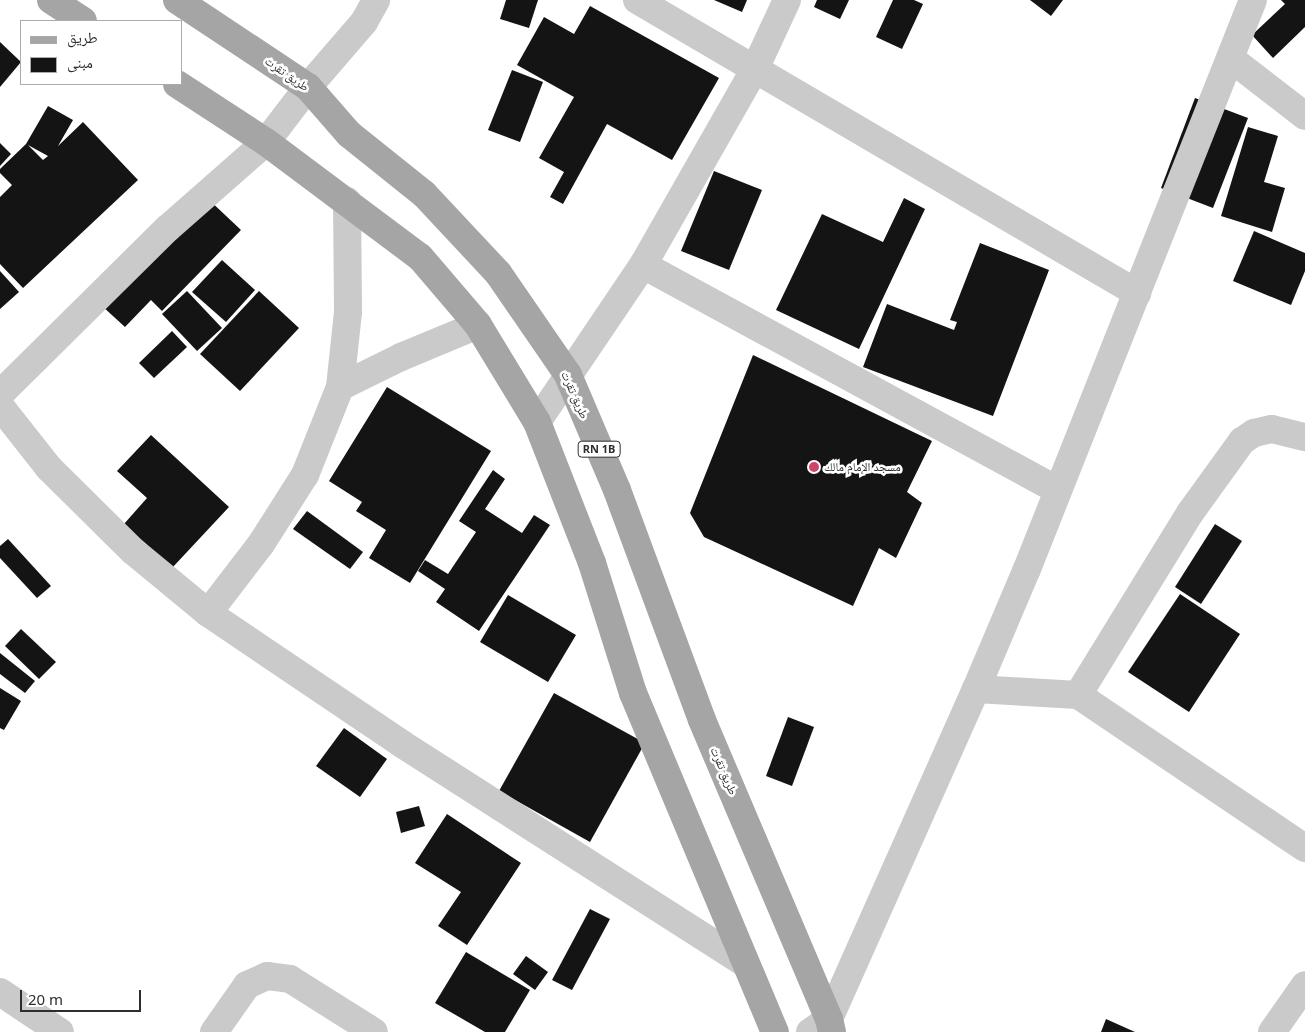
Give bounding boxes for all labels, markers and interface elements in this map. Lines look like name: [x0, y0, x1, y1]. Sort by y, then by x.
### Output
legend: [20, 20, 182, 85]
text: طريق: [67, 27, 98, 47]
text: مبنى: [67, 52, 93, 72]
street label: طريق تقرت: [262, 54, 312, 94]
street label: طريق تقرت: [558, 369, 592, 421]
road number: RN 1B: [576, 440, 622, 458]
place label: مسجد الإمام مالك: [824, 460, 901, 474]
marker: مسجد الإمام مالك: [808, 461, 820, 473]
street label: طريق تقرت: [707, 745, 741, 797]
scale bar: [22, 980, 144, 1012]
text: 20 m: [28, 989, 63, 1009]

